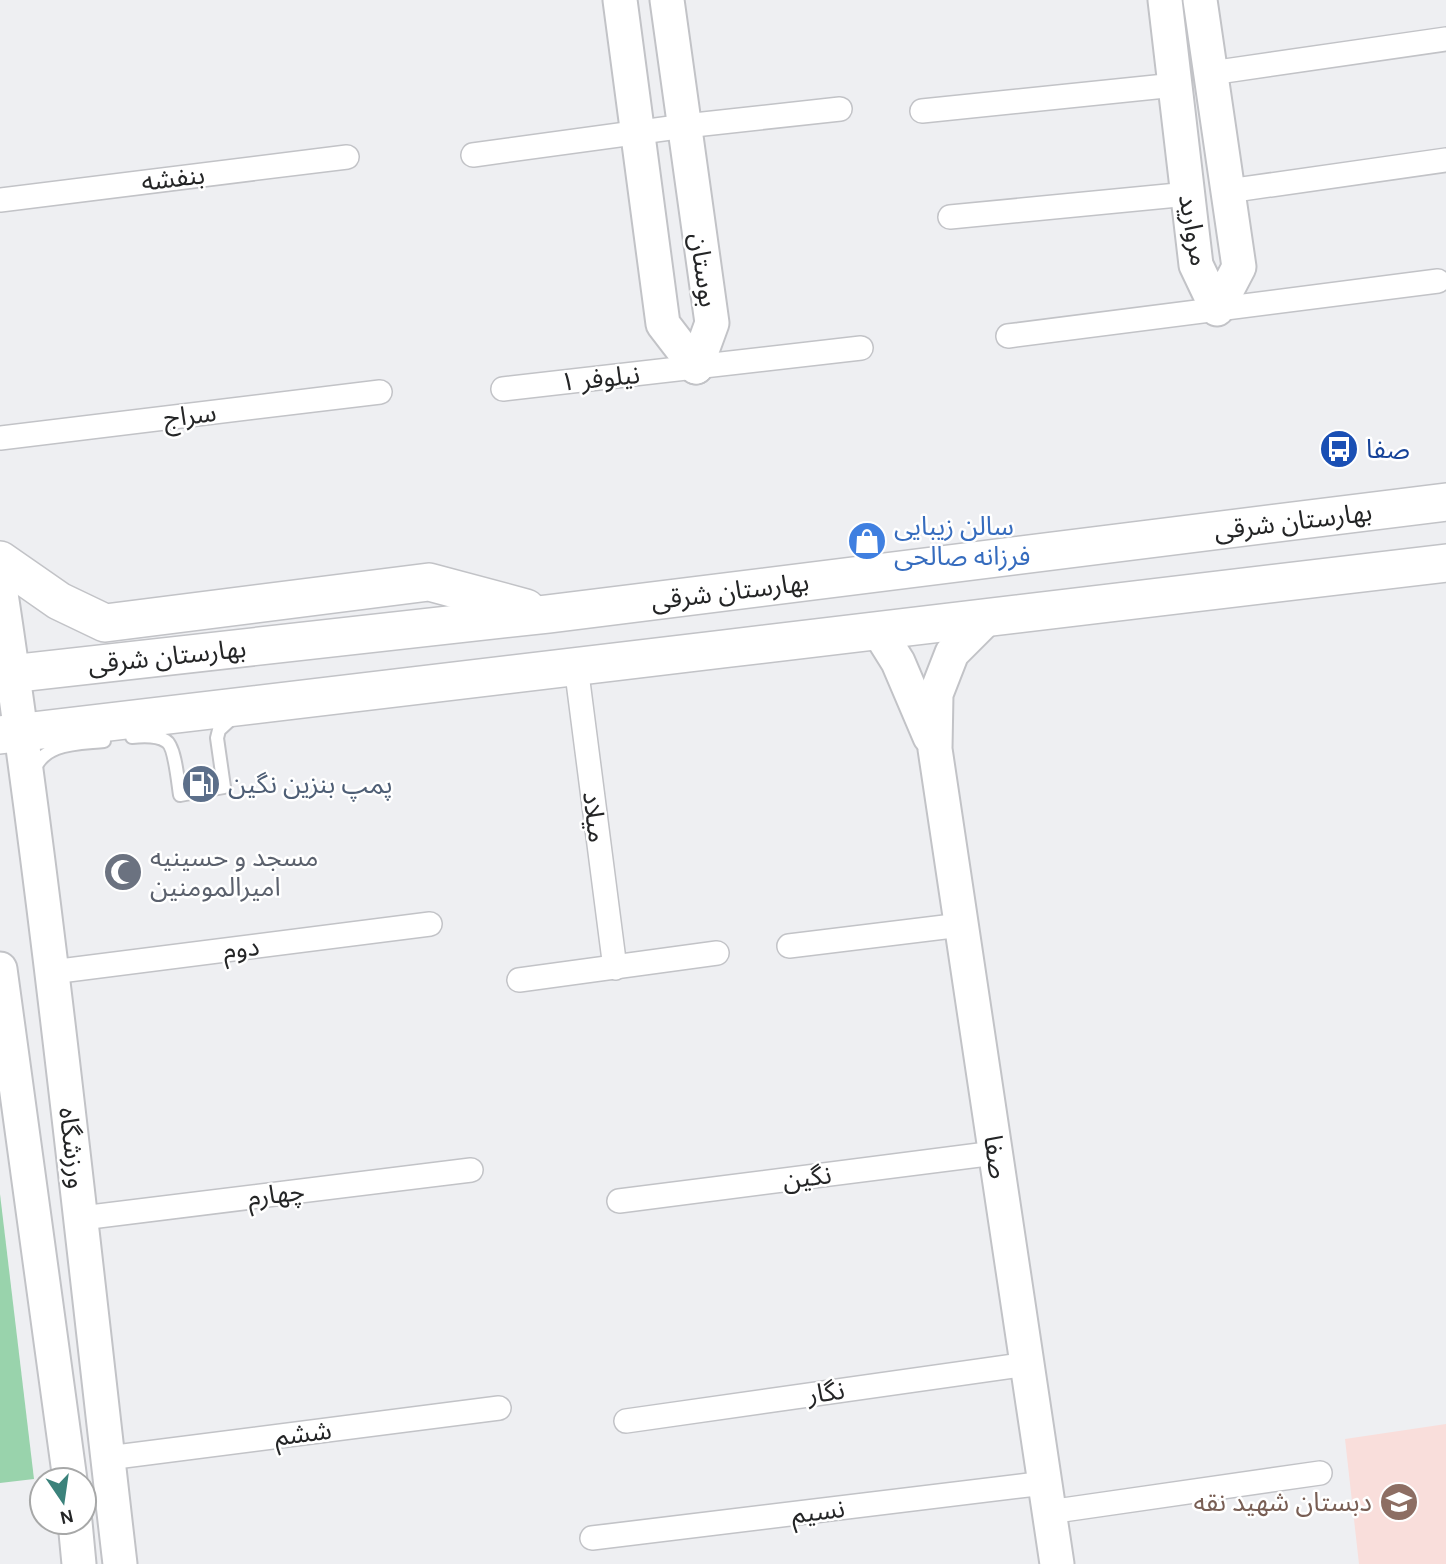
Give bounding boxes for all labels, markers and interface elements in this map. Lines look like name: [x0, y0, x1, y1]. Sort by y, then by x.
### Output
street label: بنفشه: [140, 159, 206, 198]
street label: مروارید: [1172, 192, 1215, 268]
street label: بوستان: [683, 231, 724, 309]
street label: نیلوفر ۱: [559, 359, 641, 398]
street label: سراج: [162, 397, 219, 437]
bus stop icon: صفا: [1318, 428, 1360, 470]
place label: صفا: [1366, 434, 1410, 465]
street label: بهارستان شرقی: [1212, 496, 1374, 547]
place label: سالن زیبایی فرزانه صالحی: [894, 511, 1030, 572]
shop icon: سالن زیبایی فرزانه صالحی: [846, 520, 888, 562]
street label: بهارستان شرقی: [649, 566, 811, 617]
street label: بهارستان شرقی: [86, 633, 248, 680]
fuel station icon: پمپ بنزین نگین: [180, 763, 222, 805]
place label: پمپ بنزین نگین: [228, 769, 393, 802]
street label: میلاد: [576, 790, 613, 844]
place label: مسجد و حسینیه امیرالمومنین: [150, 842, 318, 903]
mosque icon: مسجد و حسینیه امیرالمومنین: [102, 851, 144, 893]
street label: دوم: [221, 931, 262, 970]
street label: ورزشگاه: [52, 1106, 93, 1190]
street label: صفا: [977, 1133, 1014, 1181]
street label: نگین: [781, 1159, 833, 1196]
street label: چهارم: [246, 1176, 307, 1217]
street label: نگار: [804, 1375, 847, 1411]
street label: ششم: [273, 1415, 334, 1456]
north arrow: [28, 1466, 98, 1536]
school or university icon: دبستان شهید نقه: [1378, 1481, 1420, 1523]
place label: دبستان شهید نقه: [1193, 1487, 1372, 1518]
street label: نسیم: [790, 1493, 847, 1534]
text: N: [57, 1504, 76, 1529]

